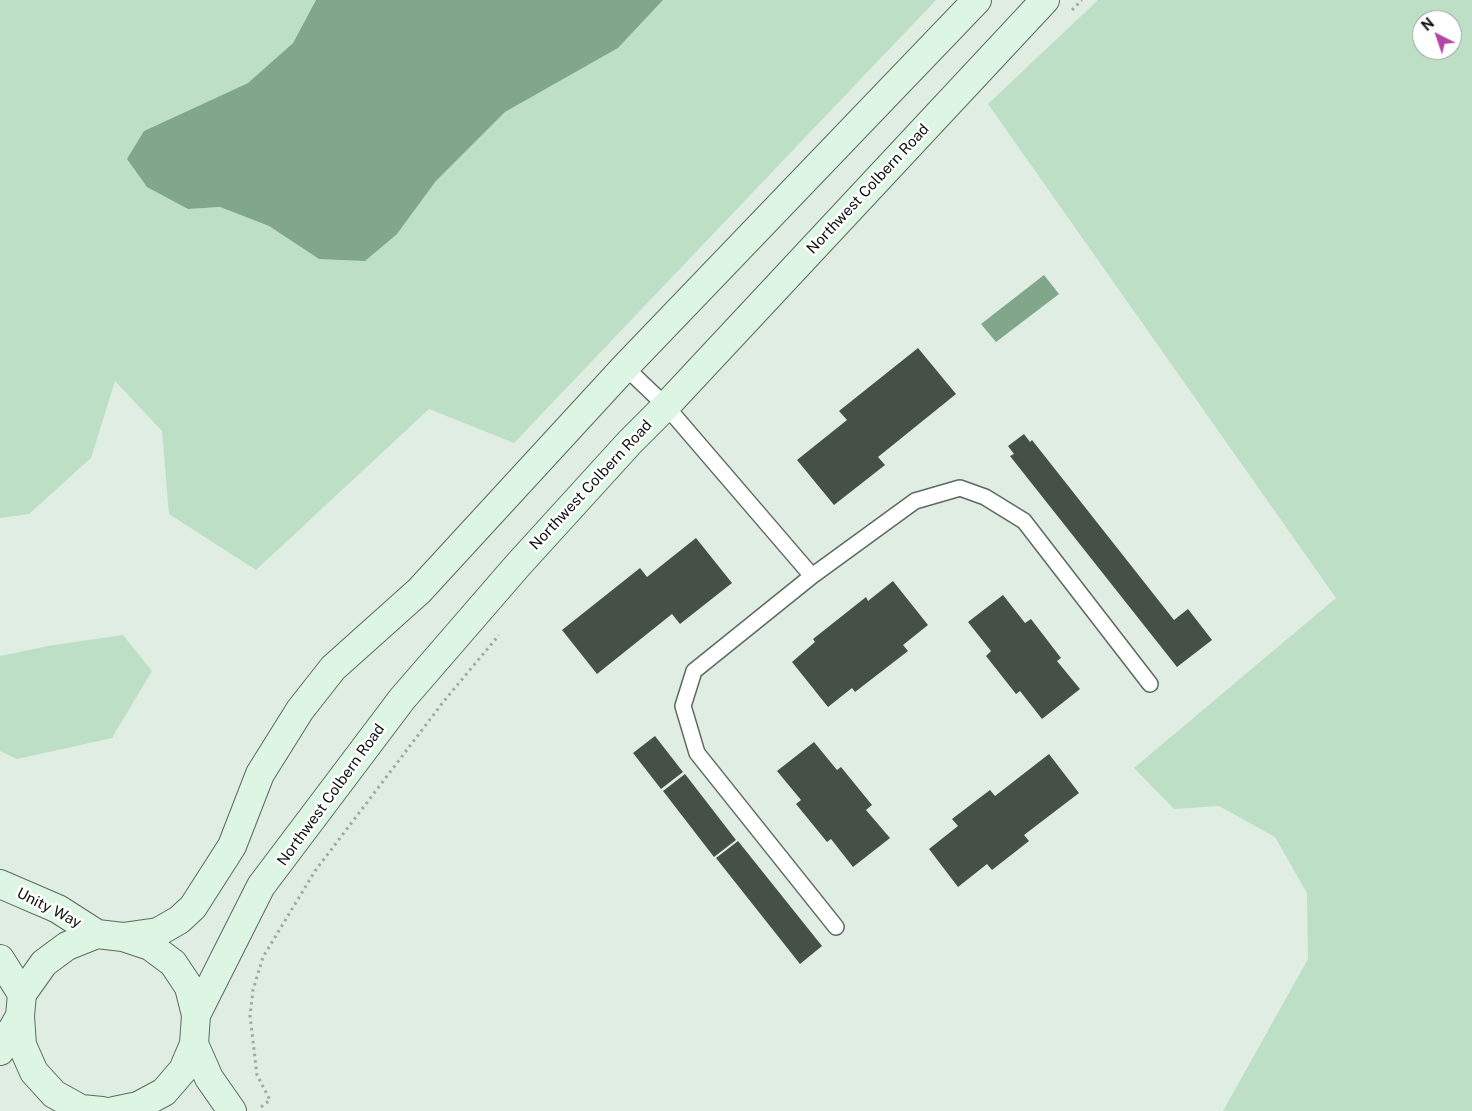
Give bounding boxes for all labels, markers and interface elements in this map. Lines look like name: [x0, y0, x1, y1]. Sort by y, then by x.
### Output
north arrow: [1412, 10, 1462, 60]
text: N: [1418, 15, 1437, 34]
street label: Northwest Colbern Road: [803, 120, 933, 258]
street label: Northwest Colbern Road: [526, 416, 656, 554]
street label: Northwest Colbern Road: [274, 721, 388, 869]
street label: Unity Way: [14, 884, 84, 932]

